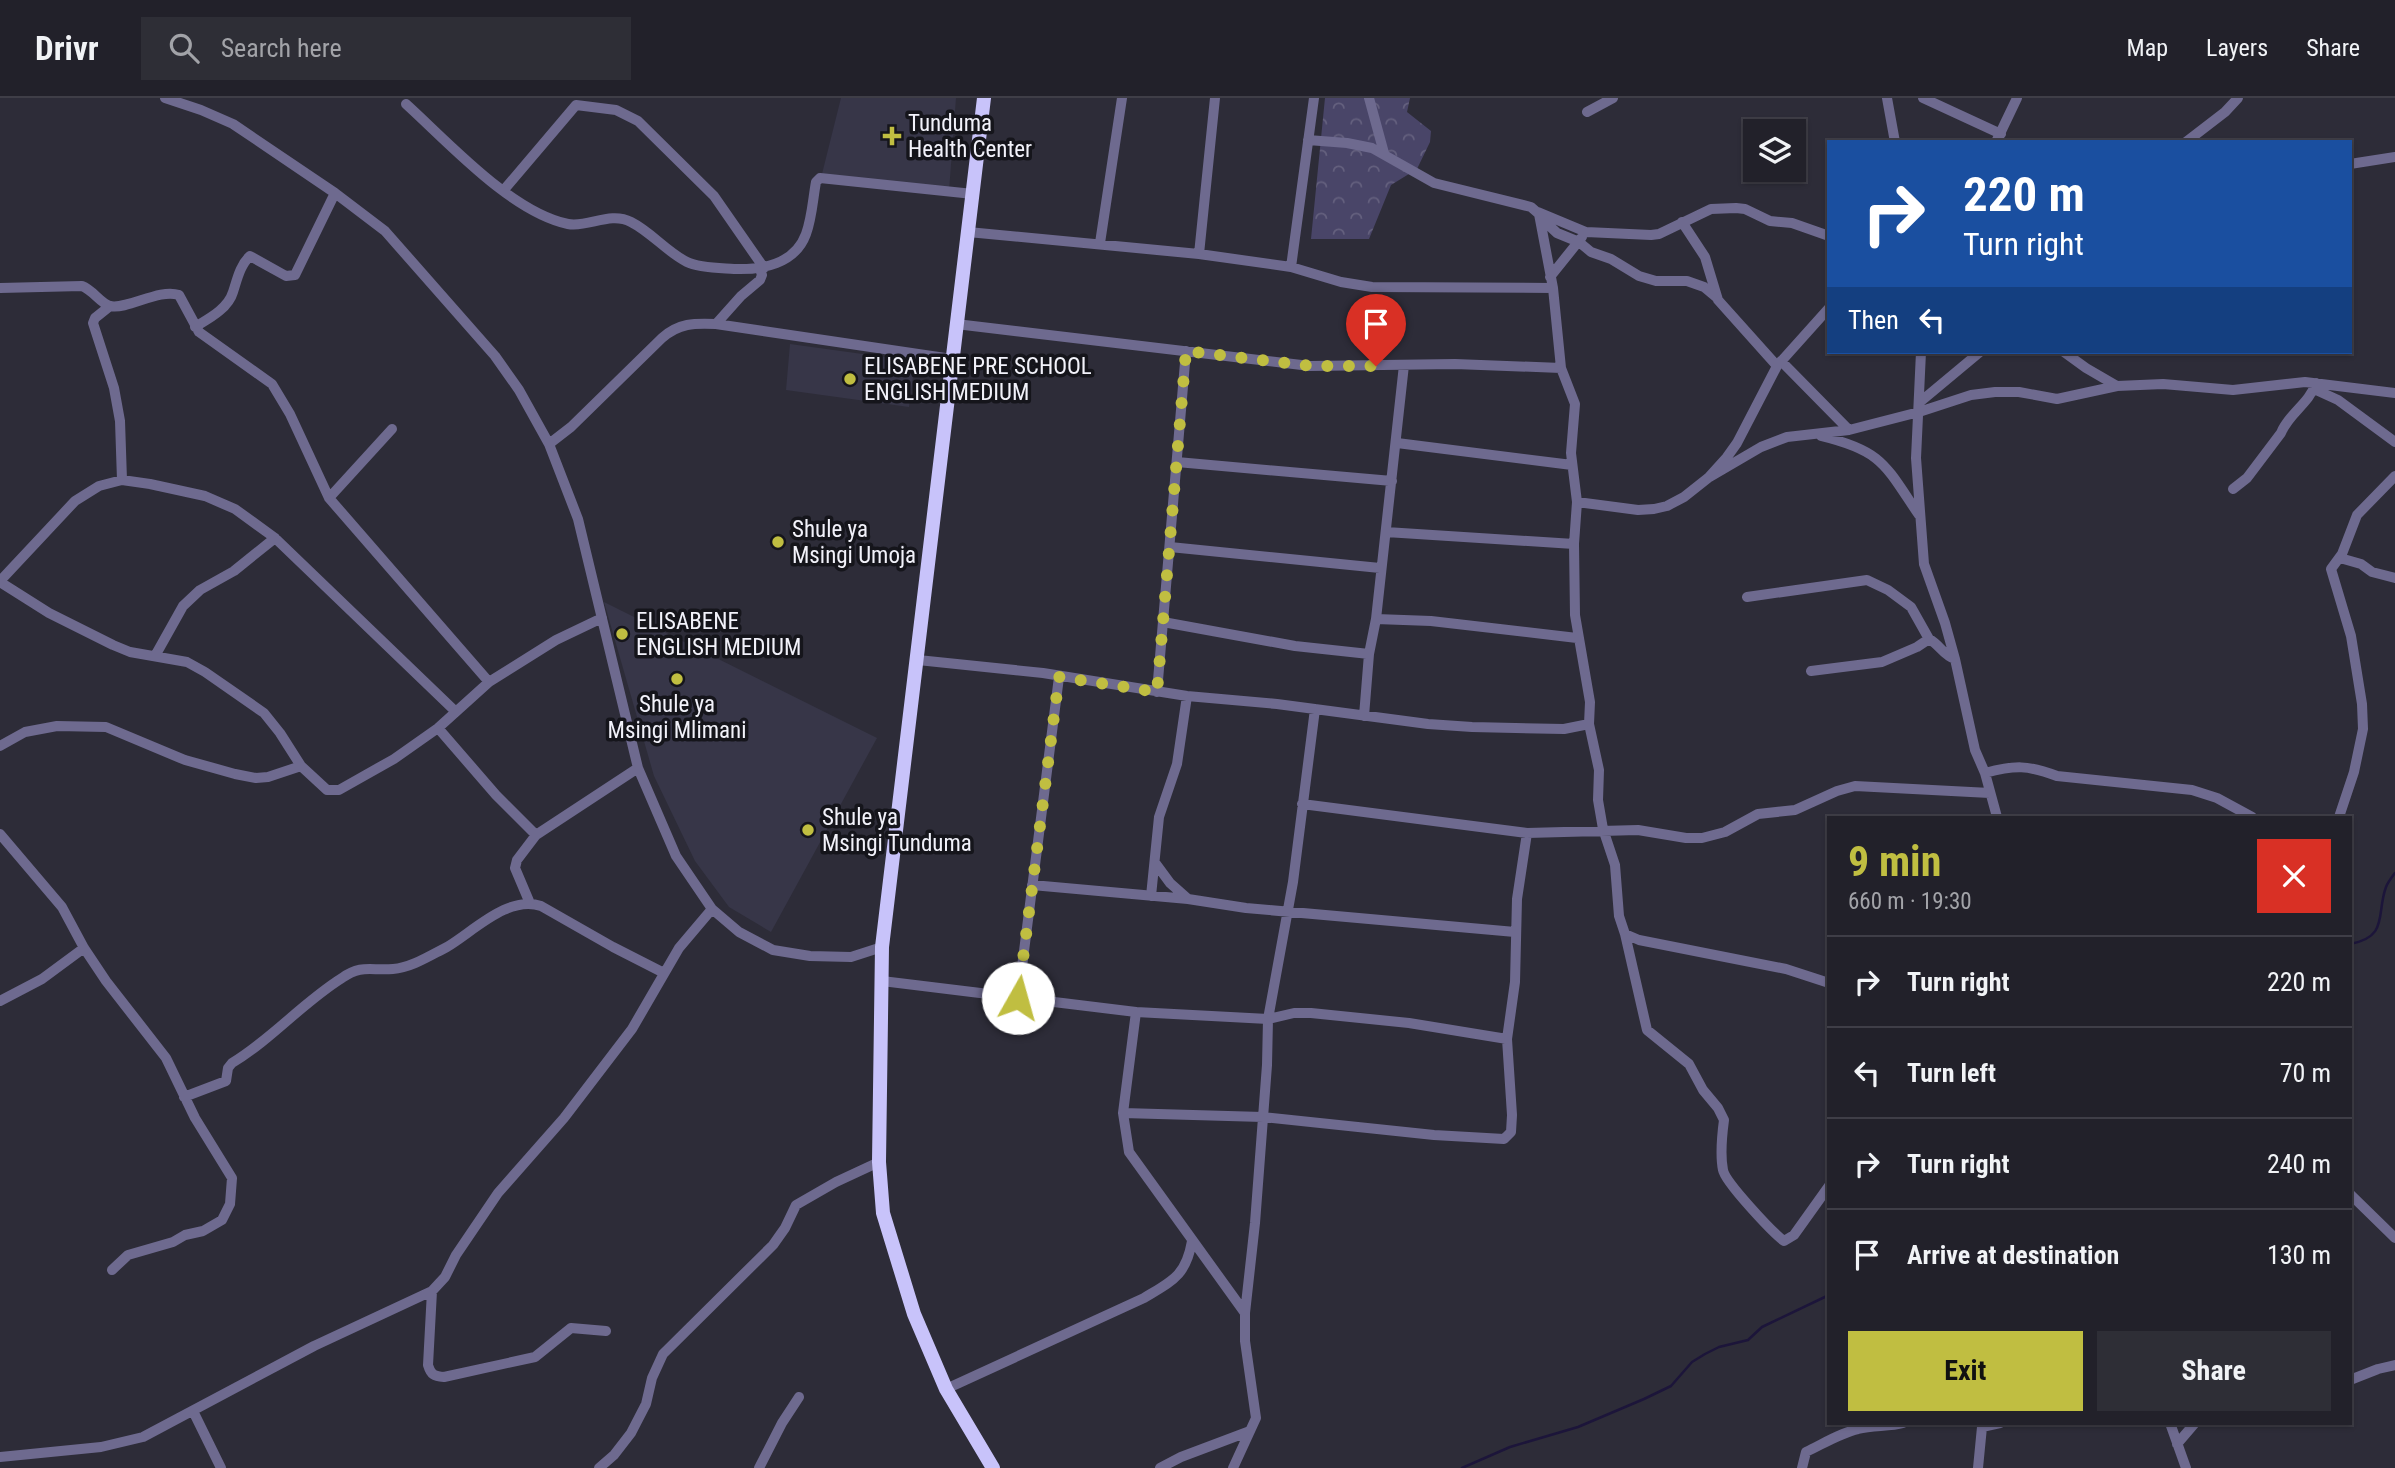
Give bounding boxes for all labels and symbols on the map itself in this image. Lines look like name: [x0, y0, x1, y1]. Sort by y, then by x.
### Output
place label: Tunduma Health Center: [908, 110, 1032, 163]
marker: Tunduma Health Center: [882, 126, 902, 146]
pin: [1346, 294, 1406, 366]
place label: ELISABENE PRE SCHOOL ENGLISH MEDIUM: [864, 353, 1092, 406]
marker: ELISABENE PRE SCHOOL ENGLISH MEDIUM: [842, 371, 858, 387]
place label: Shule ya Msingi Umoja: [792, 516, 916, 569]
marker: Shule ya Msingi Umoja: [770, 534, 786, 550]
place label: ELISABENE ENGLISH MEDIUM: [636, 608, 801, 661]
marker: ELISABENE ENGLISH MEDIUM: [614, 626, 630, 642]
marker: Shule ya Msingi Mlimani: [669, 671, 685, 687]
place label: Shule ya Msingi Mlimani: [608, 691, 746, 744]
place label: Shule ya Msingi Tunduma: [822, 804, 972, 857]
marker: Shule ya Msingi Tunduma: [800, 822, 816, 838]
position arrow: [981, 961, 1055, 1035]

